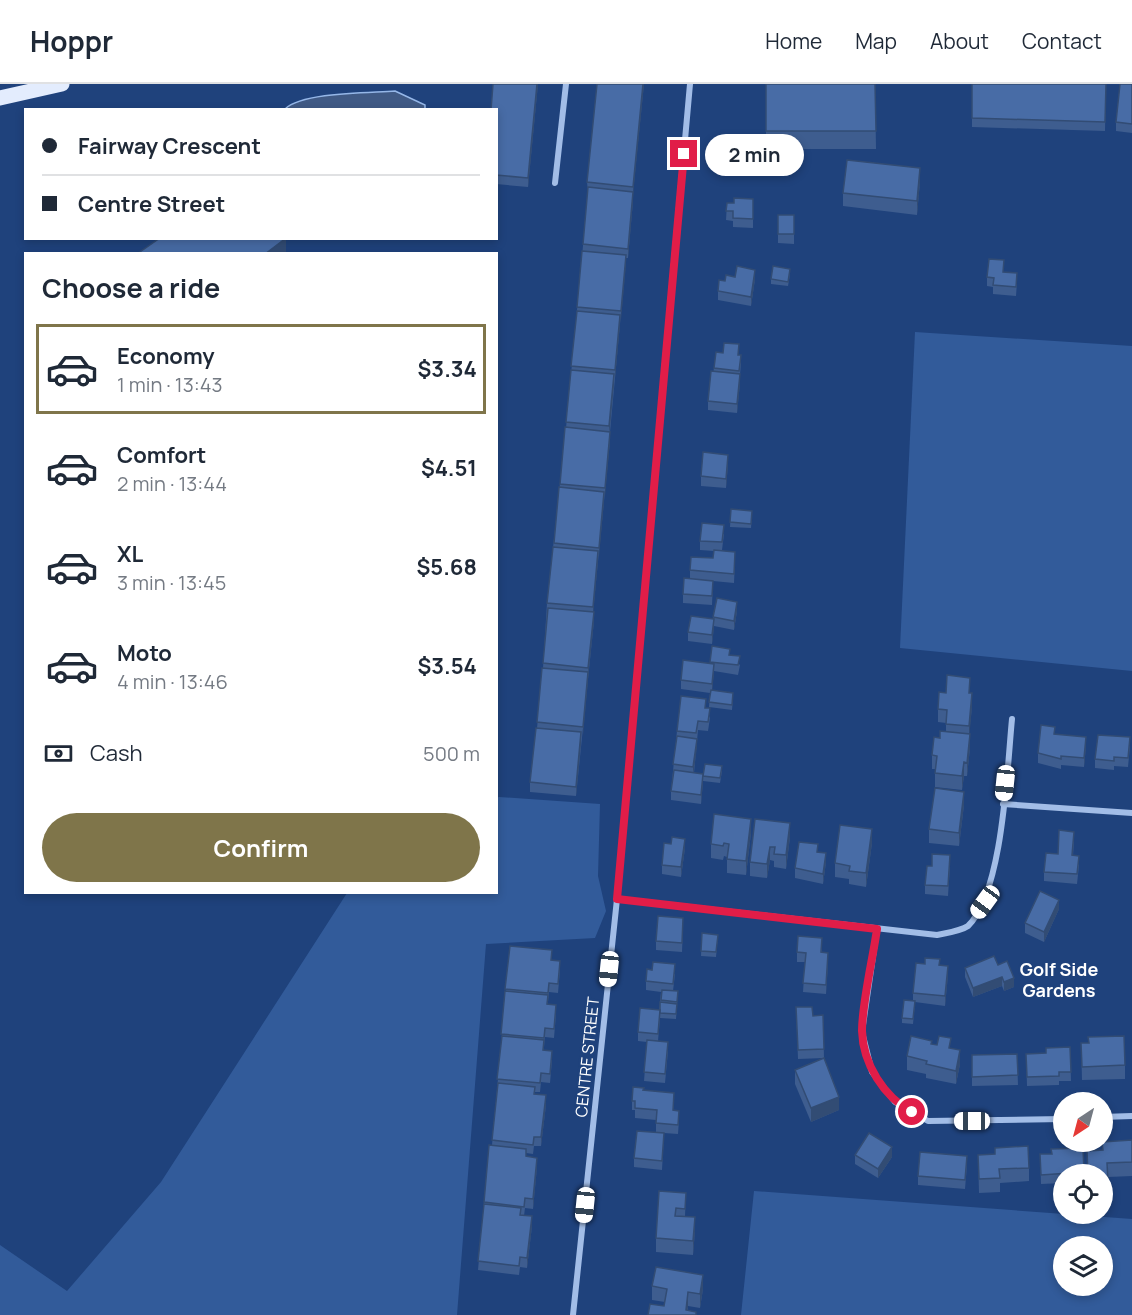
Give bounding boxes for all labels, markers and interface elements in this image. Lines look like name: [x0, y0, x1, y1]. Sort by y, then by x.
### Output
text: Hoppr: [30, 22, 113, 60]
text: Home: [765, 27, 822, 55]
text: Map: [855, 27, 897, 55]
text: About: [930, 27, 989, 55]
text: Contact: [1022, 27, 1102, 55]
text: Fairway Crescent: [78, 131, 261, 161]
callout: 2 min: [705, 133, 804, 175]
route end: [670, 140, 697, 167]
text: 2 min: [728, 141, 781, 168]
text: Centre Street: [78, 189, 225, 219]
text: Choose a ride: [42, 269, 220, 306]
text: Economy: [117, 341, 215, 371]
icon: car: [45, 342, 99, 396]
text: $3.34: [418, 354, 477, 384]
text: 1 min · 13:43: [117, 371, 223, 398]
text: Comfort: [117, 440, 206, 470]
icon: car: [45, 441, 99, 495]
text: $4.51: [421, 453, 477, 483]
text: 2 min · 13:44: [117, 470, 227, 497]
text: XL: [117, 539, 143, 569]
icon: car: [45, 540, 99, 594]
text: $5.68: [416, 552, 477, 582]
text: 3 min · 13:45: [117, 569, 226, 596]
text: Moto: [117, 638, 172, 668]
icon: car: [45, 639, 99, 693]
text: $3.54: [417, 651, 477, 681]
text: 4 min · 13:46: [117, 668, 228, 695]
icon: cash: [42, 737, 75, 770]
text: Cash: [90, 738, 143, 768]
text: 500 m: [423, 740, 480, 767]
car: [994, 764, 1016, 802]
button: Confirm: [42, 813, 480, 882]
car: [967, 882, 1003, 922]
car: [598, 950, 620, 988]
district label: Golf Side Gardens: [1020, 957, 1098, 1002]
street label: CENTRE STREET: [570, 995, 604, 1118]
north arrow: [1053, 1092, 1113, 1152]
map controls: [1053, 1092, 1113, 1296]
route start: [898, 1098, 925, 1125]
car: [954, 1112, 990, 1130]
button: locate: [1053, 1164, 1113, 1224]
car: [574, 1186, 596, 1224]
button: layers: [1053, 1236, 1113, 1296]

